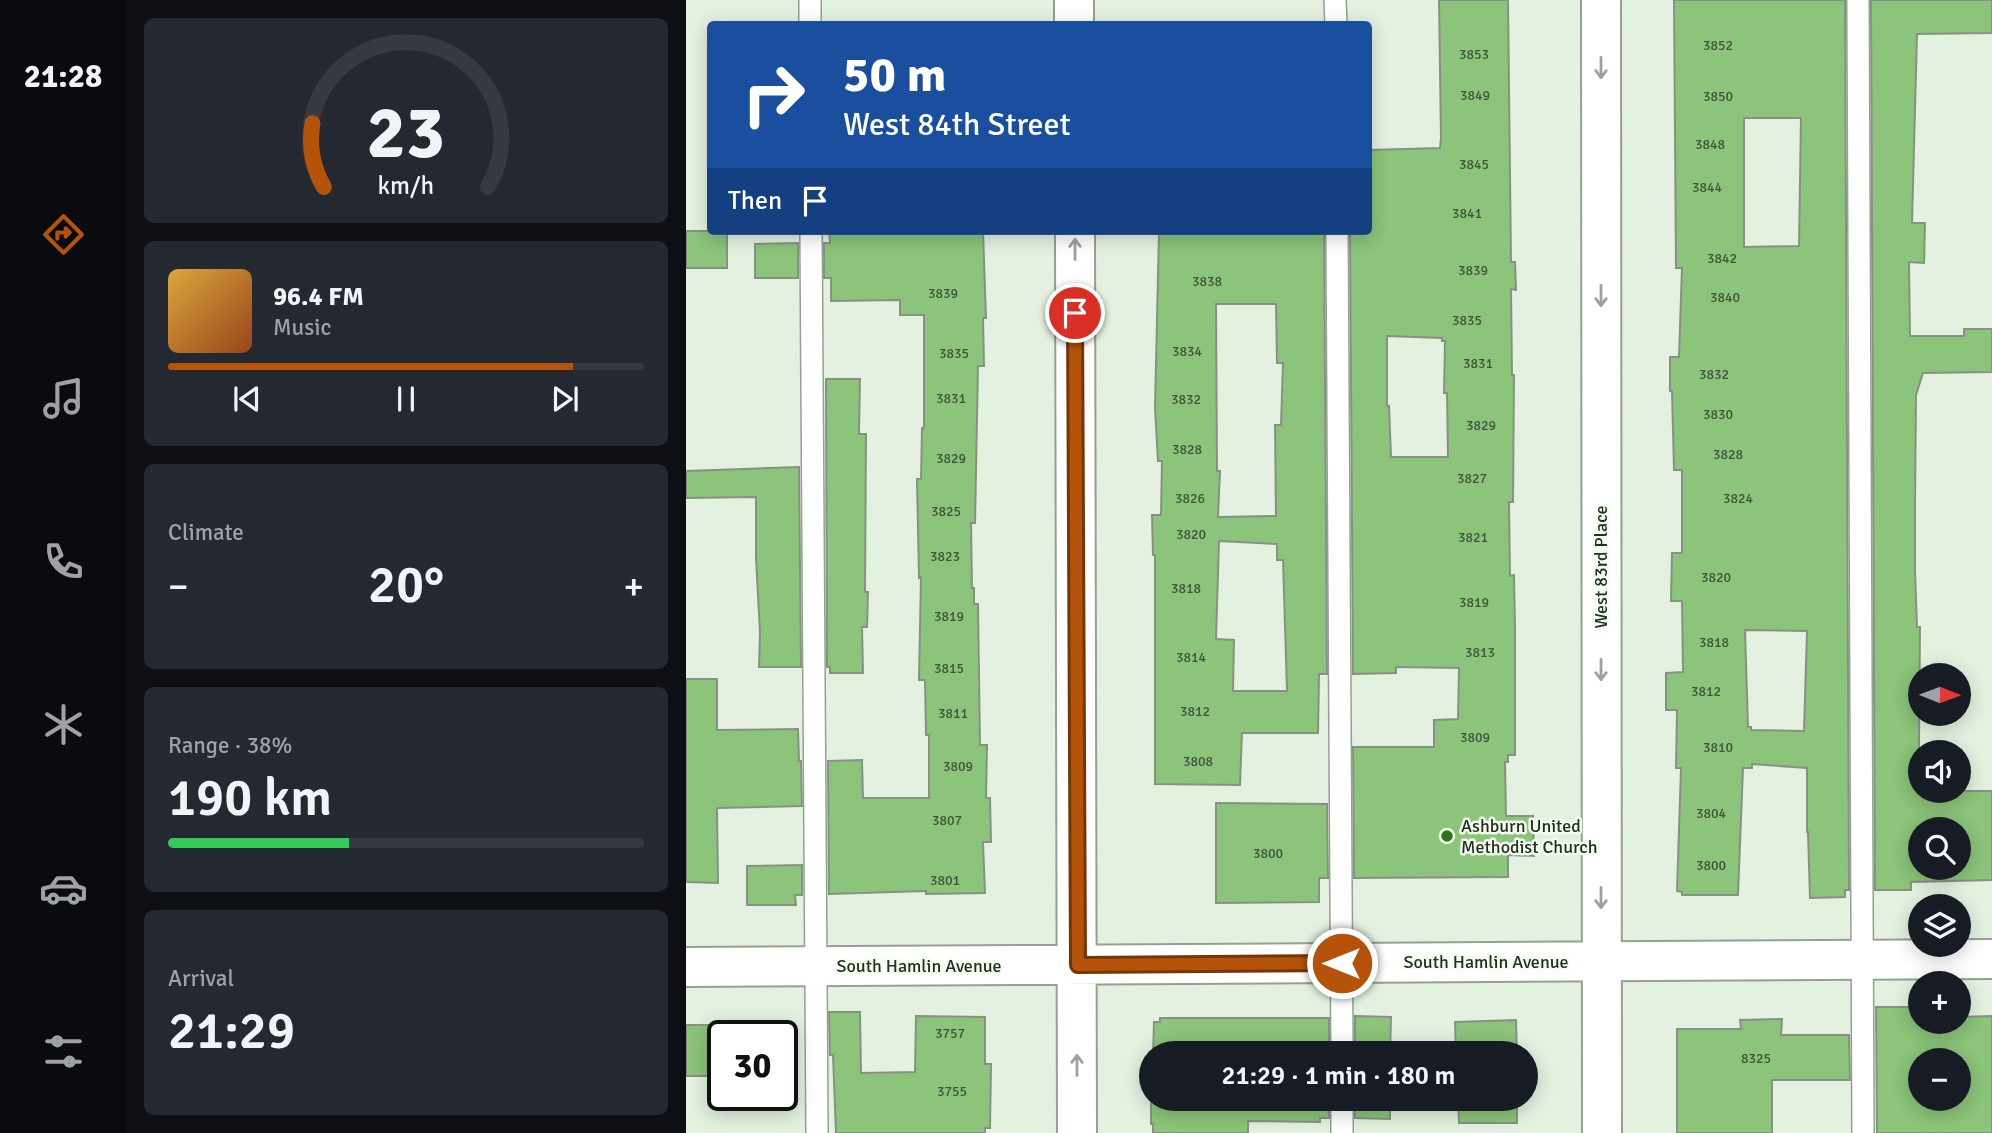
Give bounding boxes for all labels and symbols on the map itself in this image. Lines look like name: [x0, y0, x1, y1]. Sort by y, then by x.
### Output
house number: 3852: [1703, 37, 1733, 54]
house number: 3853: [1459, 46, 1489, 63]
one-way arrow: [1594, 56, 1608, 79]
house number: 3849: [1460, 87, 1490, 104]
house number: 3850: [1703, 88, 1733, 105]
house number: 3848: [1695, 136, 1725, 153]
house number: 3845: [1459, 156, 1489, 173]
house number: 3844: [1692, 179, 1723, 196]
house number: 3841: [1452, 205, 1482, 222]
one-way arrow: [1068, 238, 1082, 261]
house number: 3842: [1707, 250, 1737, 267]
house number: 3839: [1458, 262, 1488, 279]
house number: 3838: [1192, 273, 1222, 290]
pin: [1045, 283, 1105, 343]
one-way arrow: [1594, 284, 1608, 307]
house number: 3839: [928, 285, 958, 302]
house number: 3840: [1710, 289, 1740, 306]
house number: 3835: [1452, 312, 1482, 329]
house number: 3834: [1172, 343, 1203, 360]
house number: 3835: [939, 345, 969, 362]
house number: 3831: [1463, 355, 1493, 372]
house number: 3832: [1699, 366, 1729, 383]
house number: 3831: [936, 390, 966, 407]
house number: 3832: [1171, 391, 1201, 408]
house number: 3830: [1703, 406, 1733, 423]
house number: 3829: [1466, 417, 1496, 434]
house number: 3828: [1172, 441, 1202, 458]
house number: 3828: [1713, 446, 1743, 463]
house number: 3829: [936, 450, 966, 467]
house number: 3827: [1457, 470, 1487, 487]
house number: 3826: [1175, 490, 1205, 507]
house number: 3824: [1723, 490, 1754, 507]
house number: 3825: [931, 503, 961, 520]
street label: West 83rd Place: [1590, 505, 1612, 629]
house number: 3820: [1176, 526, 1206, 543]
house number: 3821: [1458, 529, 1488, 546]
house number: 3823: [930, 548, 960, 565]
house number: 3820: [1701, 569, 1731, 586]
house number: 3818: [1171, 580, 1201, 597]
house number: 3819: [1459, 594, 1489, 611]
house number: 3819: [934, 608, 964, 625]
house number: 3818: [1699, 634, 1729, 651]
house number: 3813: [1465, 644, 1495, 661]
house number: 3814: [1176, 649, 1207, 666]
one-way arrow: [1594, 658, 1608, 681]
house number: 3815: [934, 660, 964, 677]
north arrow: [1908, 663, 1970, 726]
house number: 3812: [1691, 683, 1721, 700]
house number: 3812: [1180, 703, 1210, 720]
house number: 3811: [938, 705, 968, 722]
house number: 3809: [1460, 729, 1490, 746]
house number: 3810: [1703, 739, 1733, 756]
house number: 3808: [1183, 753, 1213, 770]
house number: 3809: [943, 758, 973, 775]
house number: 3804: [1696, 805, 1727, 822]
house number: 3807: [932, 812, 962, 829]
place label: Ashburn United Methodist Church: [1461, 815, 1598, 858]
marker: Ashburn United Methodist Church: [1439, 828, 1455, 844]
house number: 3800: [1253, 845, 1283, 862]
house number: 3800: [1696, 857, 1726, 874]
house number: 3801: [930, 872, 960, 889]
one-way arrow: [1594, 886, 1608, 909]
position arrow: [1305, 926, 1379, 1000]
street label: South Hamlin Avenue: [1403, 951, 1569, 973]
street label: South Hamlin Avenue: [836, 955, 1002, 977]
speed limit sign: 30: [707, 1020, 798, 1111]
house number: 3757: [935, 1025, 965, 1042]
house number: 8325: [1741, 1050, 1771, 1067]
one-way arrow: [1071, 1054, 1084, 1077]
house number: 3755: [937, 1083, 967, 1100]

